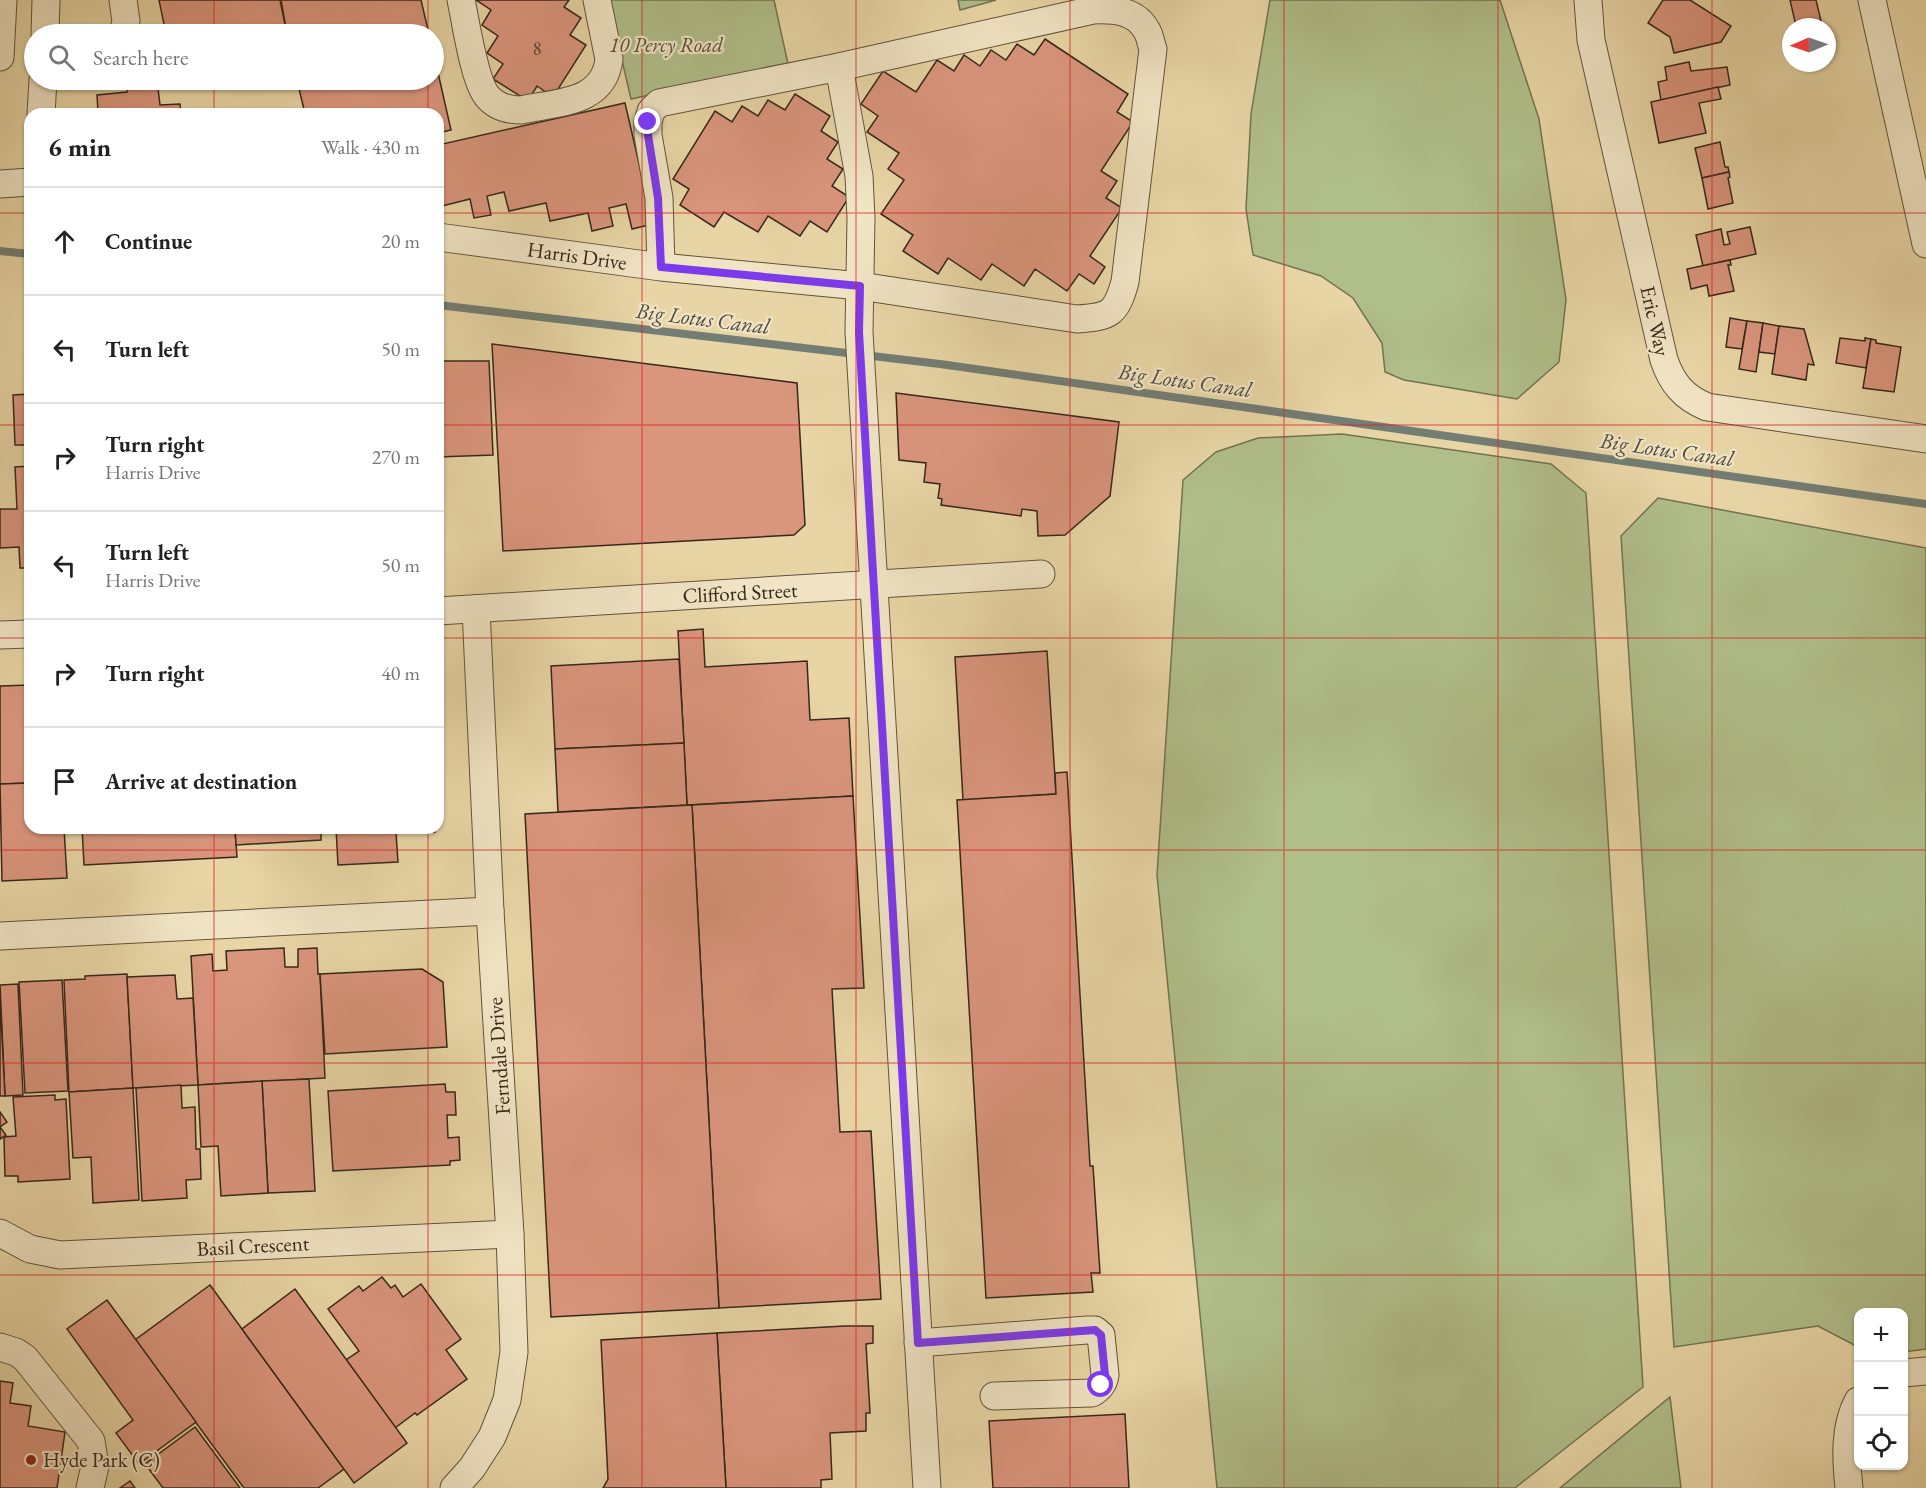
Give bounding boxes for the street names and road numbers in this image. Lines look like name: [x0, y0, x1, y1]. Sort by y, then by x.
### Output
street label: Harris Drive: [525, 235, 629, 276]
street label: Eric Way: [1634, 283, 1677, 359]
street label: Clifford Street: [682, 576, 799, 609]
street label: Ferndale Drive: [481, 996, 516, 1116]
street label: Basil Crescent: [196, 1229, 310, 1262]

